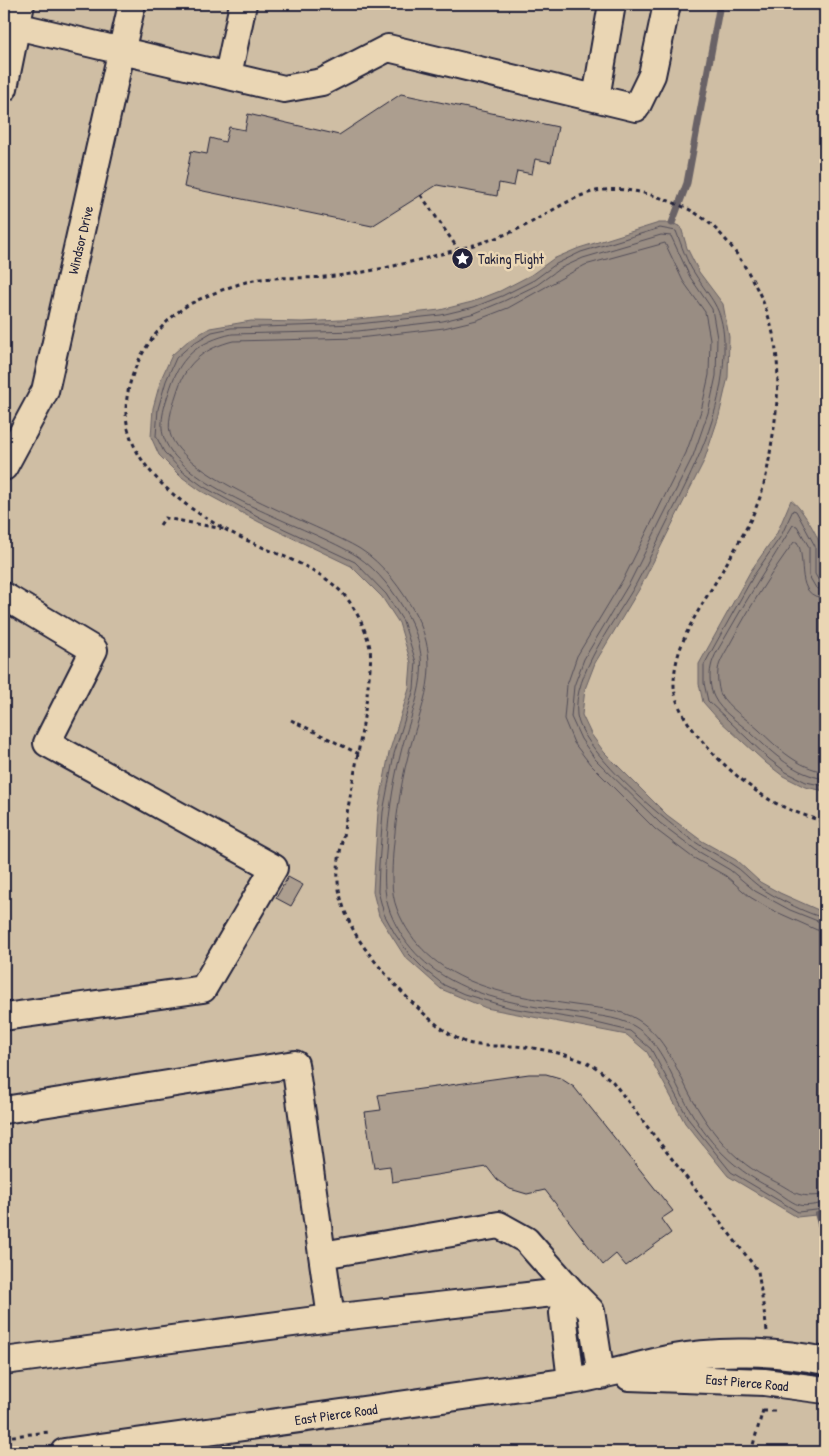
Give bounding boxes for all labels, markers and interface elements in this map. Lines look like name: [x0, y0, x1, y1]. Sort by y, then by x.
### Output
street label: Windsor Drive: [63, 204, 97, 276]
place icon: Taking Flight: [450, 246, 474, 270]
place label: Taking Flight: [478, 249, 544, 269]
street label: East Pierce Road: [705, 1369, 790, 1395]
street label: East Pierce Road: [294, 1399, 379, 1429]

